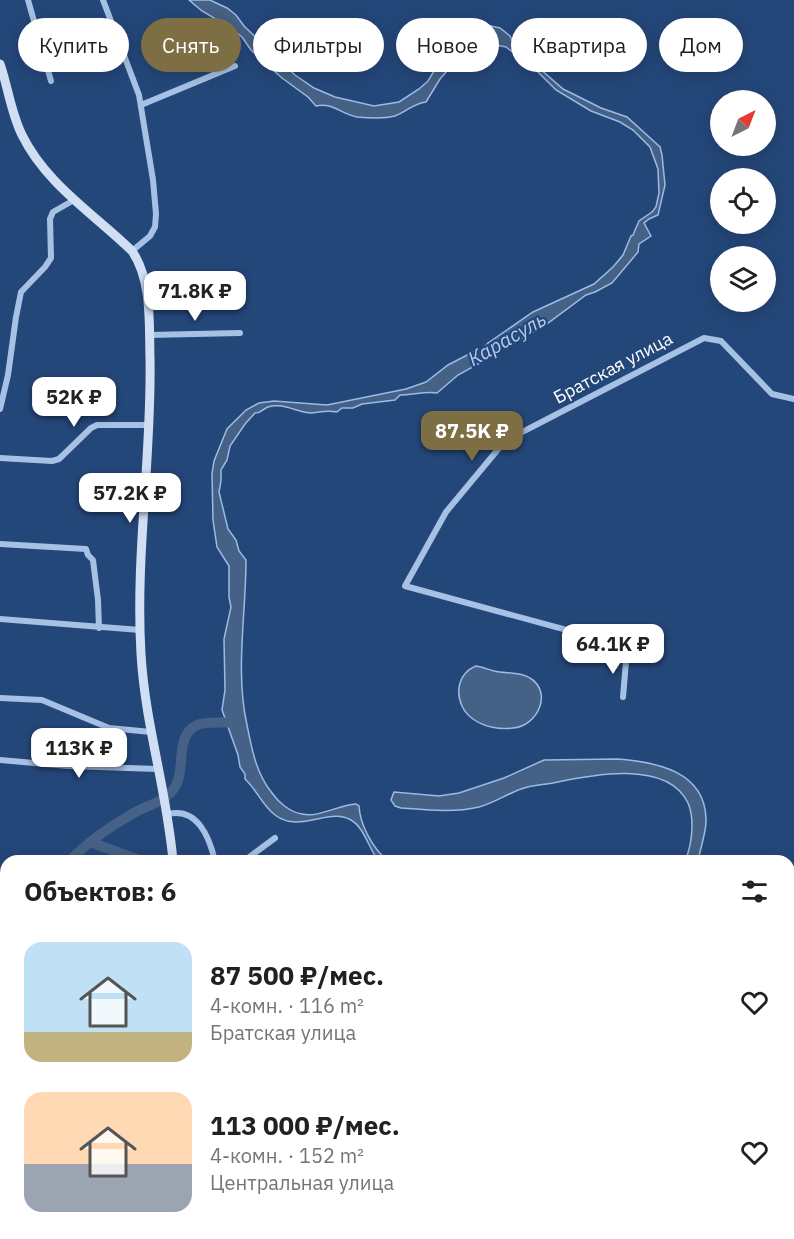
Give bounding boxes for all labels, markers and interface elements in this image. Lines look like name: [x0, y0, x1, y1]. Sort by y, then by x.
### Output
chip: Купить: [18, 18, 129, 72]
chip: Снять: [141, 18, 241, 72]
chip: Фильтры: [253, 18, 384, 72]
chip: Новое: [396, 18, 499, 72]
chip: Квартира: [511, 18, 647, 72]
chip: Дом: [659, 18, 743, 72]
north arrow: [710, 90, 776, 156]
map controls: [710, 90, 776, 312]
button: locate: [710, 168, 776, 234]
button: layers: [710, 246, 776, 312]
pin: 71.8K ₽: [140, 271, 250, 322]
text: 71.8K ₽: [158, 277, 232, 304]
water label: Карасуль: [463, 305, 551, 372]
street label: Братская улица: [549, 326, 677, 409]
pin: 52K ₽: [32, 377, 116, 428]
text: 52K ₽: [46, 383, 102, 410]
pin: 87.5K ₽: [417, 411, 527, 462]
text: 87.5K ₽: [435, 417, 509, 444]
pin: 57.2K ₽: [75, 473, 185, 524]
text: 57.2K ₽: [93, 479, 167, 506]
pin: 64.1K ₽: [558, 624, 668, 675]
text: 64.1K ₽: [576, 630, 650, 657]
pin: 113K ₽: [30, 728, 128, 779]
text: 113K ₽: [45, 734, 113, 761]
text: Объектов: 6: [24, 874, 176, 908]
icon: filters: [738, 875, 771, 908]
text: 87 500 ₽/мес.: [210, 958, 384, 992]
icon: home: [72, 966, 144, 1038]
icon: heart: [738, 986, 771, 1019]
text: 4-комн. · 116 m²: [210, 992, 364, 1019]
text: Братская улица: [210, 1019, 356, 1046]
text: 113 000 ₽/мес.: [210, 1108, 400, 1142]
icon: home: [72, 1116, 144, 1188]
icon: heart: [738, 1136, 771, 1169]
text: 4-комн. · 152 m²: [210, 1142, 364, 1169]
text: Центральная улица: [210, 1169, 394, 1196]

